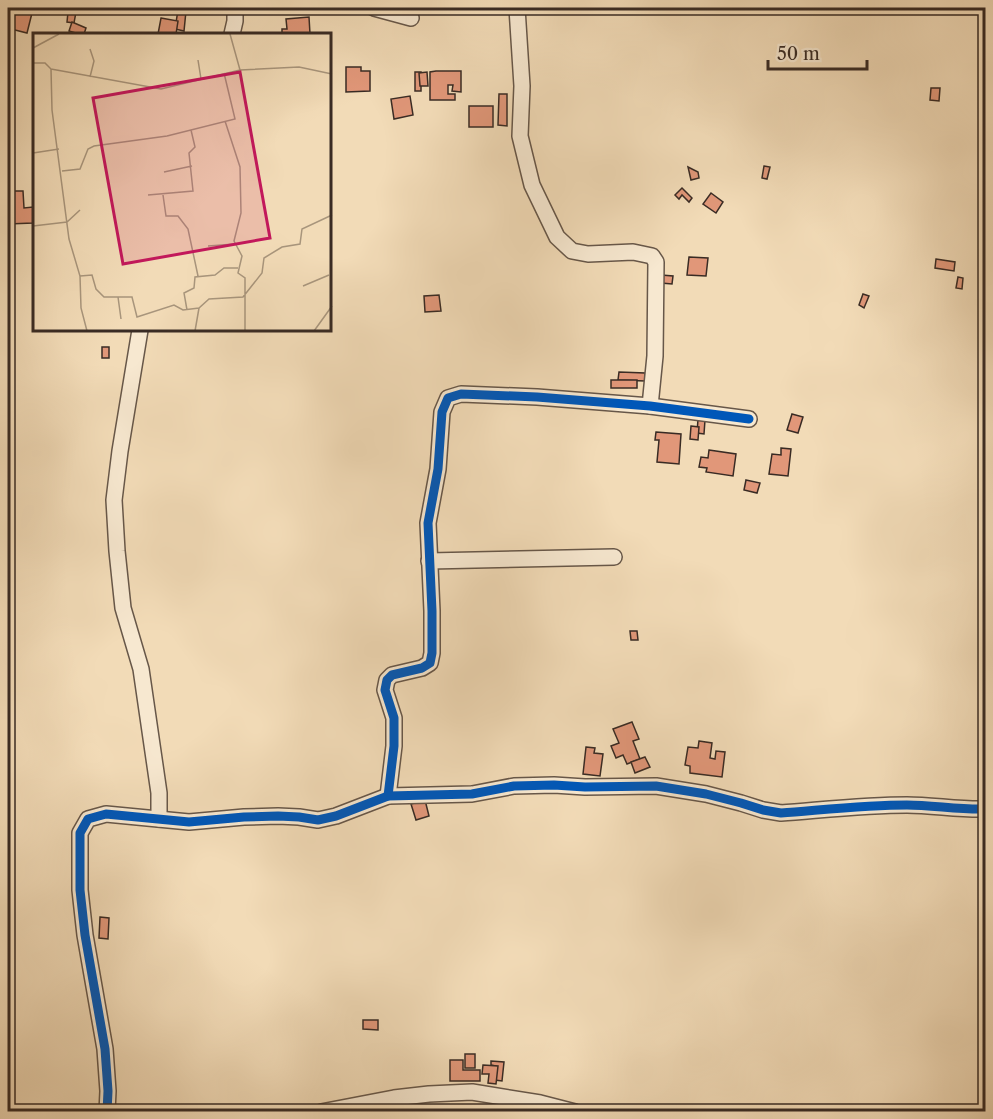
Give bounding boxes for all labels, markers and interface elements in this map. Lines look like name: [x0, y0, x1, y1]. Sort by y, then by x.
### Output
inset map: [33, 33, 332, 332]
scale bar: [768, 33, 867, 71]
text: 50 m: [777, 43, 820, 65]

